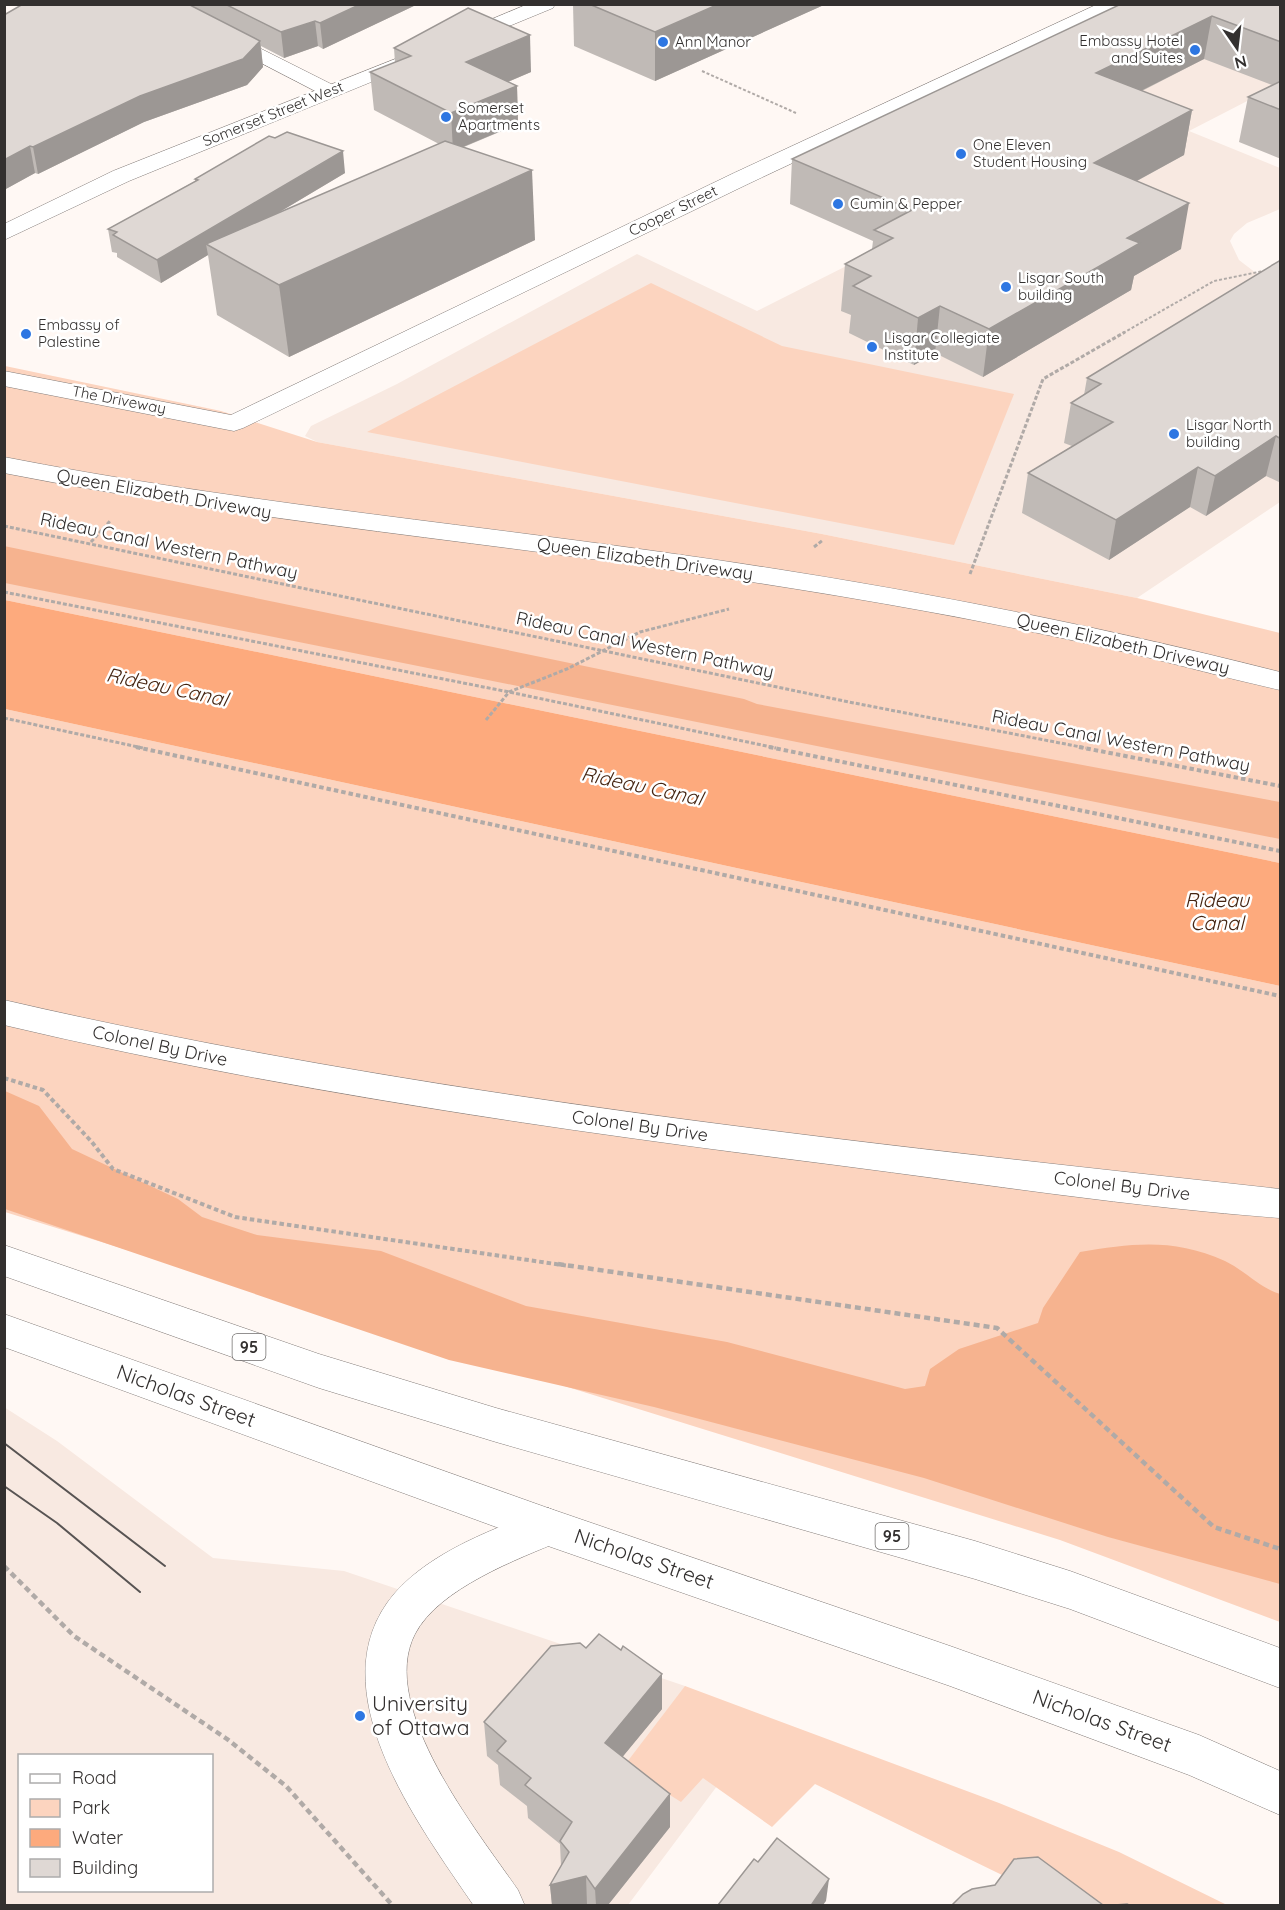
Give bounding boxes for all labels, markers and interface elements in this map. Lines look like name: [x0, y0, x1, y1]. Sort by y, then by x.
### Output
north arrow: [1207, 18, 1267, 78]
place label: Embassy Hotel and Suites: [1079, 31, 1183, 67]
place label: Ann Manor: [675, 32, 751, 51]
marker: Ann Manor: [656, 35, 670, 49]
marker: Embassy Hotel and Suites: [1188, 43, 1202, 57]
text: N: [1233, 51, 1249, 74]
street label: Somerset Street West: [200, 77, 346, 150]
place label: Somerset Apartments: [458, 98, 540, 134]
marker: Somerset Apartments: [439, 110, 453, 124]
place label: One Eleven Student Housing: [973, 135, 1087, 171]
marker: One Eleven Student Housing: [954, 147, 968, 161]
street label: Cooper Street: [625, 181, 720, 240]
place label: Cumin & Pepper: [850, 194, 962, 213]
marker: Cumin & Pepper: [831, 197, 845, 211]
place label: Lisgar South building: [1018, 268, 1104, 304]
marker: Lisgar South building: [999, 280, 1013, 294]
place label: Embassy of Palestine: [38, 315, 120, 351]
marker: Embassy of Palestine: [19, 327, 33, 341]
place label: Lisgar Collegiate Institute: [884, 328, 1000, 364]
marker: Lisgar Collegiate Institute: [865, 340, 879, 354]
street label: The Driveway: [71, 381, 168, 418]
place label: Lisgar North building: [1186, 415, 1272, 451]
marker: Lisgar North building: [1167, 427, 1181, 441]
street label: Queen Elizabeth Driveway: [55, 463, 273, 524]
street label: Rideau Canal Western Pathway: [38, 507, 300, 584]
street label: Queen Elizabeth Driveway: [536, 532, 755, 585]
street label: Rideau Canal Western Pathway: [514, 606, 776, 683]
street label: Queen Elizabeth Driveway: [1014, 608, 1232, 679]
water label: Rideau Canal: [104, 661, 232, 712]
street label: Rideau Canal Western Pathway: [990, 704, 1252, 777]
water label: Rideau Canal: [579, 760, 707, 811]
water label: Rideau Canal: [1185, 887, 1251, 935]
street label: Colonel By Drive: [91, 1020, 230, 1071]
street label: Colonel By Drive: [570, 1105, 710, 1146]
street label: Colonel By Drive: [1053, 1166, 1192, 1205]
road number: 95: [232, 1334, 266, 1360]
street label: Nicholas Street: [113, 1358, 259, 1432]
street label: Nicholas Street: [571, 1522, 717, 1594]
road number: 95: [876, 1523, 908, 1549]
street label: Nicholas Street: [1029, 1683, 1175, 1757]
place label: University of Ottawa: [372, 1690, 470, 1740]
marker: University of Ottawa: [353, 1709, 367, 1723]
legend: [18, 1754, 213, 1892]
text: Road: [72, 1766, 117, 1789]
text: Park: [72, 1796, 110, 1819]
text: Water: [72, 1826, 123, 1849]
text: Building: [72, 1856, 138, 1879]

